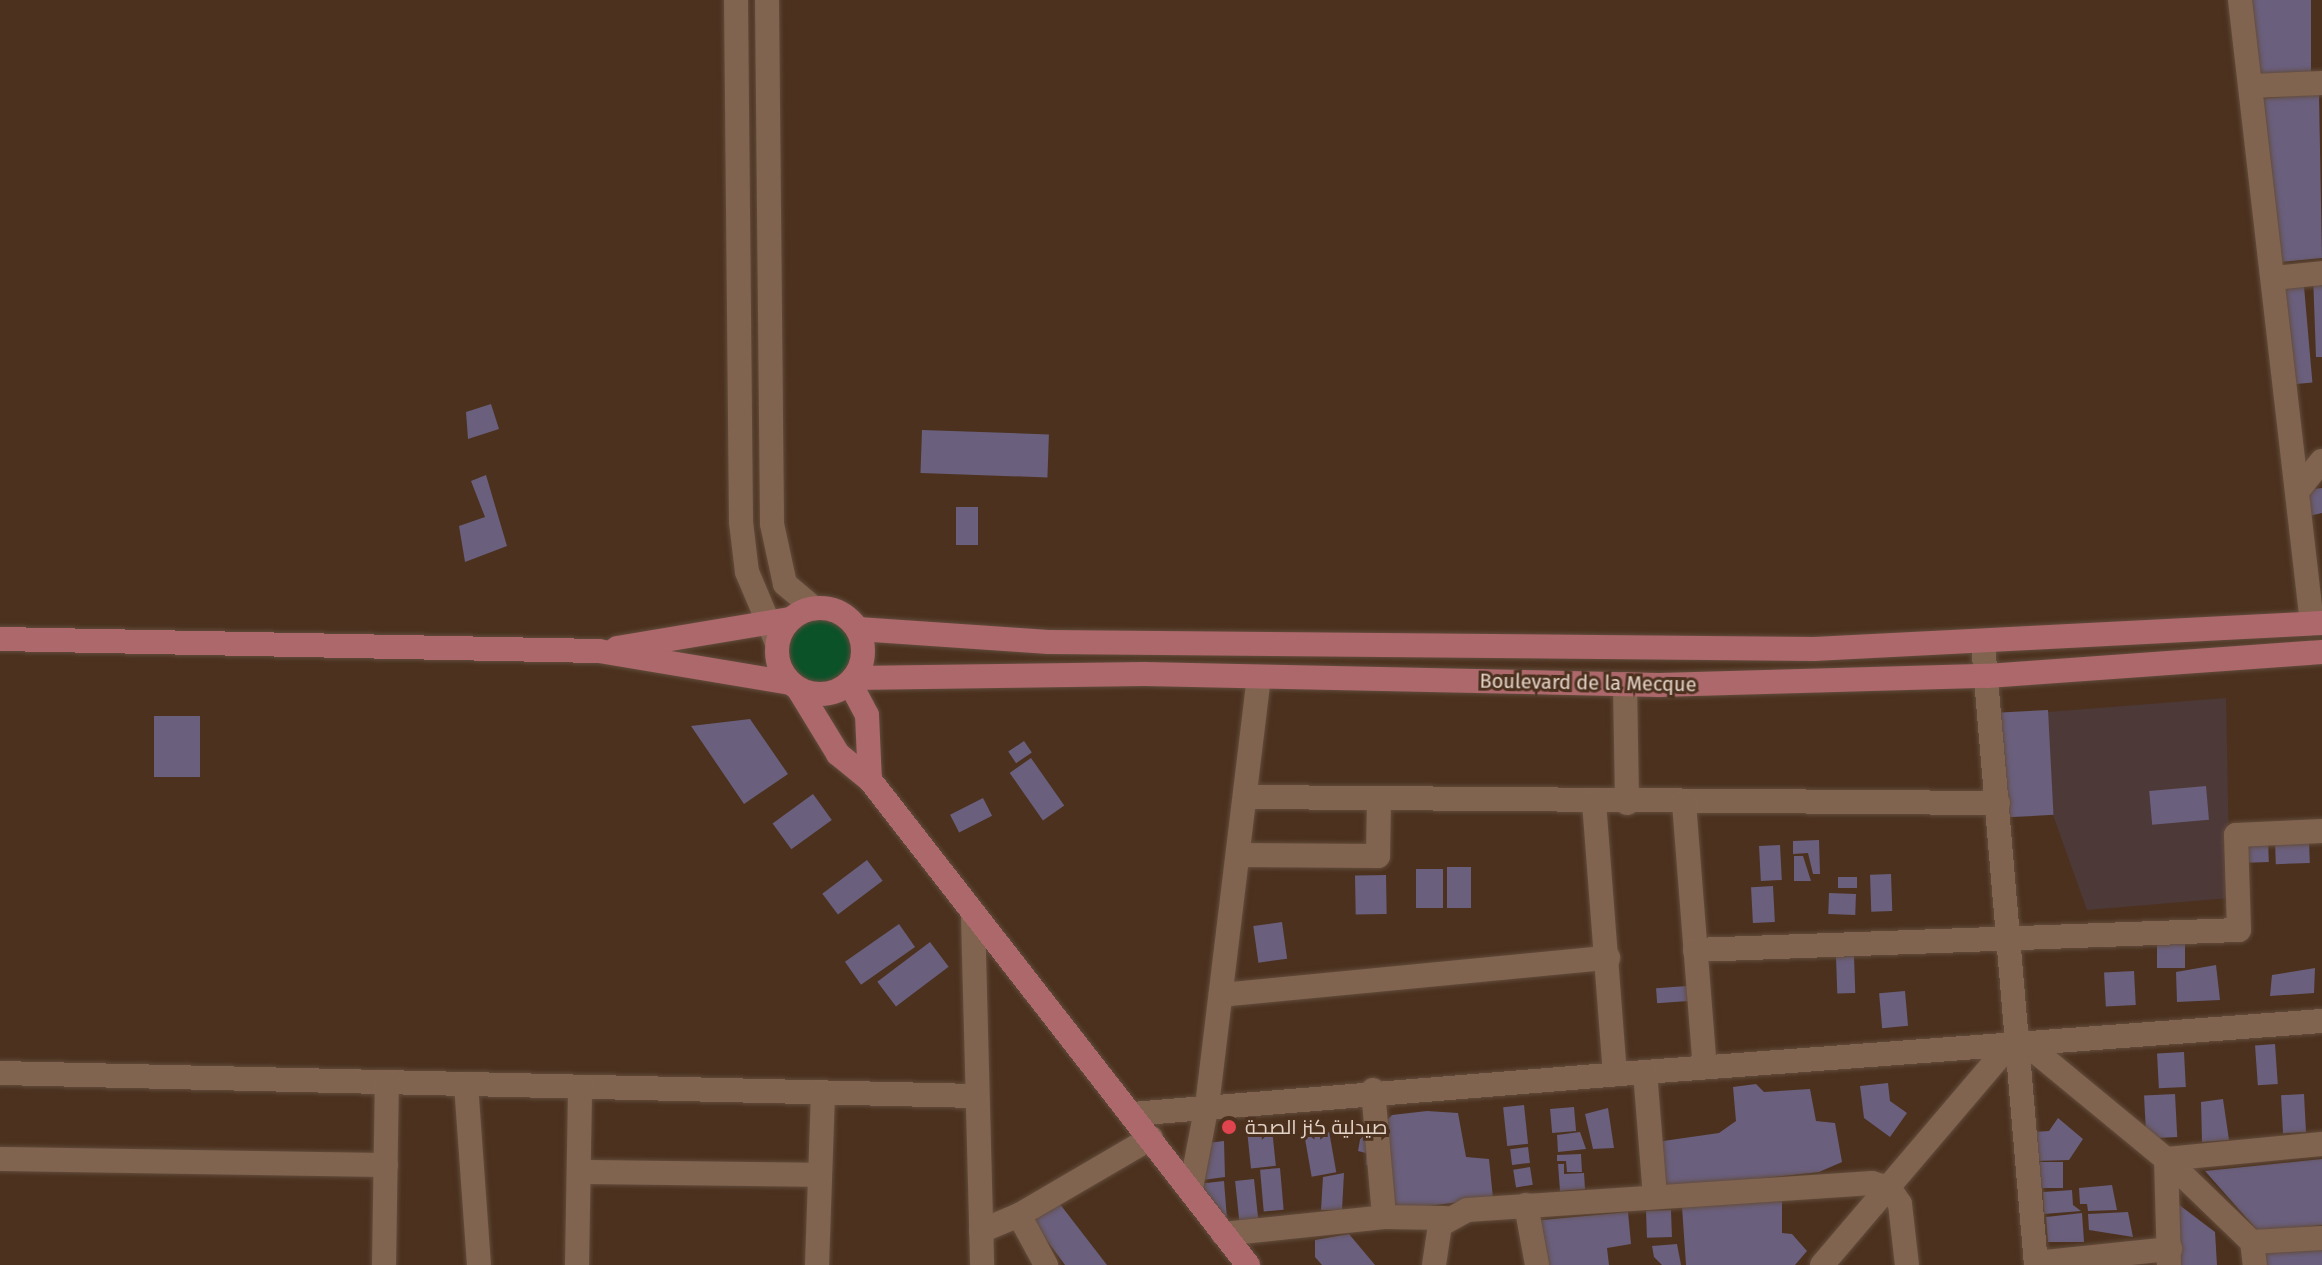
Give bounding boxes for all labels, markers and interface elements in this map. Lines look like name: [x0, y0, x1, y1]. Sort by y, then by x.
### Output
street label: Boulevard de la Mecque: [1479, 669, 1697, 697]
place label: صيدلية كنز الصحة: [1245, 1115, 1387, 1139]
marker: صيدلية كنز الصحة: [1220, 1118, 1238, 1136]

